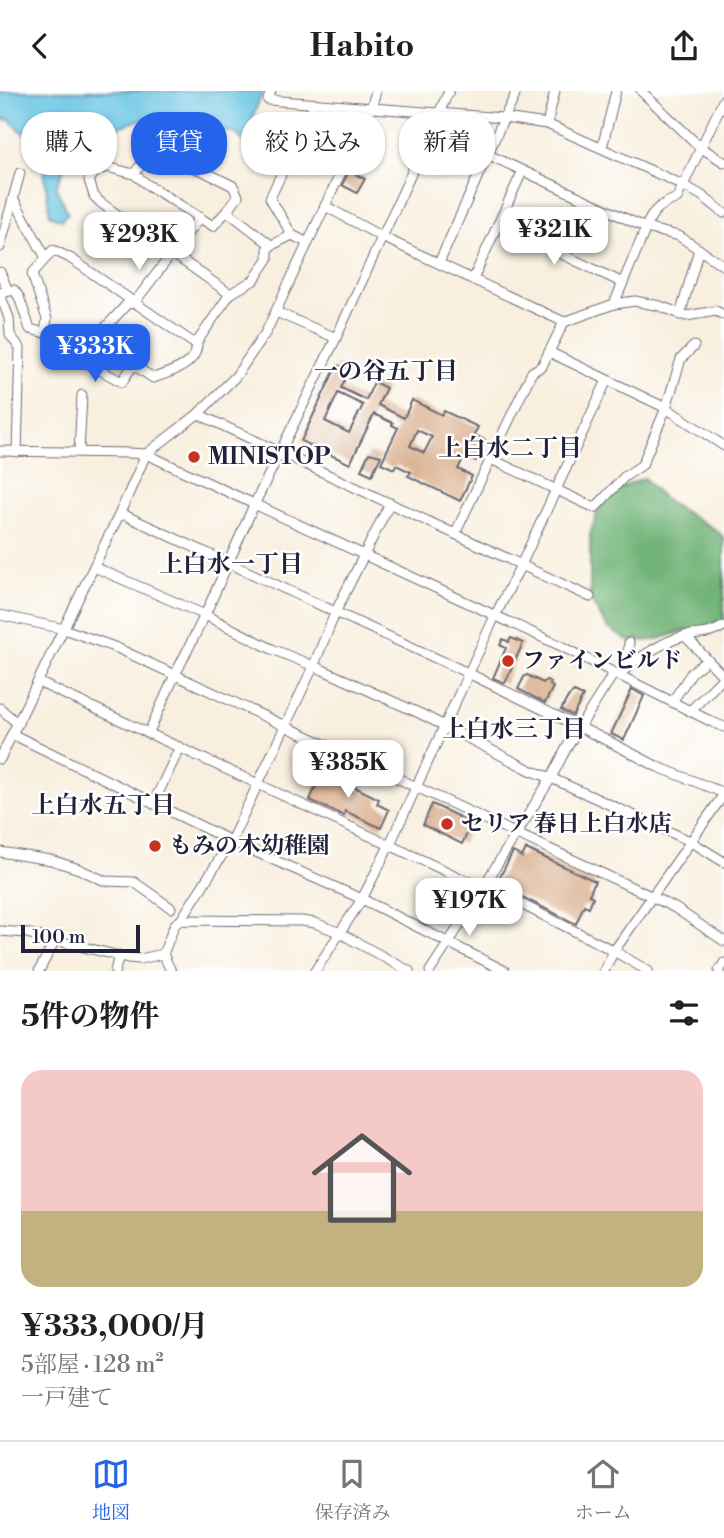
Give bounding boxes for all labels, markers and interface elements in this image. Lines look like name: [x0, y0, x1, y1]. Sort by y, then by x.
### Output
text: Habito: [310, 26, 414, 66]
icon: back: [21, 27, 59, 65]
icon: share: [665, 27, 703, 65]
chip: 購入: [21, 112, 117, 175]
chip: 賃貸: [131, 112, 227, 175]
chip: 絞り込み: [241, 112, 385, 175]
chip: 新着: [399, 112, 495, 175]
pin: ¥321K: [505, 207, 603, 267]
pin: ¥293K: [90, 213, 188, 272]
text: ¥321K: [516, 216, 592, 244]
text: ¥293K: [100, 221, 178, 249]
pin: ¥333K: [46, 324, 144, 384]
text: ¥333K: [56, 333, 134, 361]
district label: 一の谷五丁目: [314, 357, 458, 387]
district label: 上白水二丁目: [438, 434, 582, 464]
place label: MINISTOP: [208, 443, 330, 471]
marker: MINISTOP: [186, 449, 202, 465]
district label: 上白水一丁目: [159, 550, 303, 580]
place label: ファインビルド: [522, 647, 683, 675]
marker: ファインビルド: [500, 653, 516, 669]
district label: 上白水三丁目: [442, 715, 586, 745]
pin: ¥385K: [299, 741, 397, 800]
text: ¥385K: [308, 749, 388, 777]
district label: 上白水五丁目: [31, 791, 175, 821]
place label: セリア 春日上白水店: [461, 810, 672, 838]
marker: セリア 春日上白水店: [439, 816, 455, 832]
place label: もみの木幼稚園: [169, 832, 330, 860]
marker: もみの木幼稚園: [147, 838, 163, 854]
pin: ¥197K: [420, 879, 518, 938]
text: ¥197K: [431, 887, 507, 915]
scale bar: [21, 922, 140, 954]
text: 100 m: [32, 925, 85, 949]
icon: filters: [665, 994, 703, 1032]
text: 5件の物件: [21, 998, 160, 1036]
icon: home: [299, 1115, 425, 1241]
text: ¥333,000/月: [21, 1308, 209, 1346]
text: 5部屋 · 128 m²: [21, 1351, 164, 1379]
text: 一戸建て: [21, 1384, 113, 1412]
tab: 地図: [92, 1455, 130, 1525]
tab: 保存済み: [314, 1455, 391, 1525]
tab: ホーム: [575, 1455, 632, 1525]

